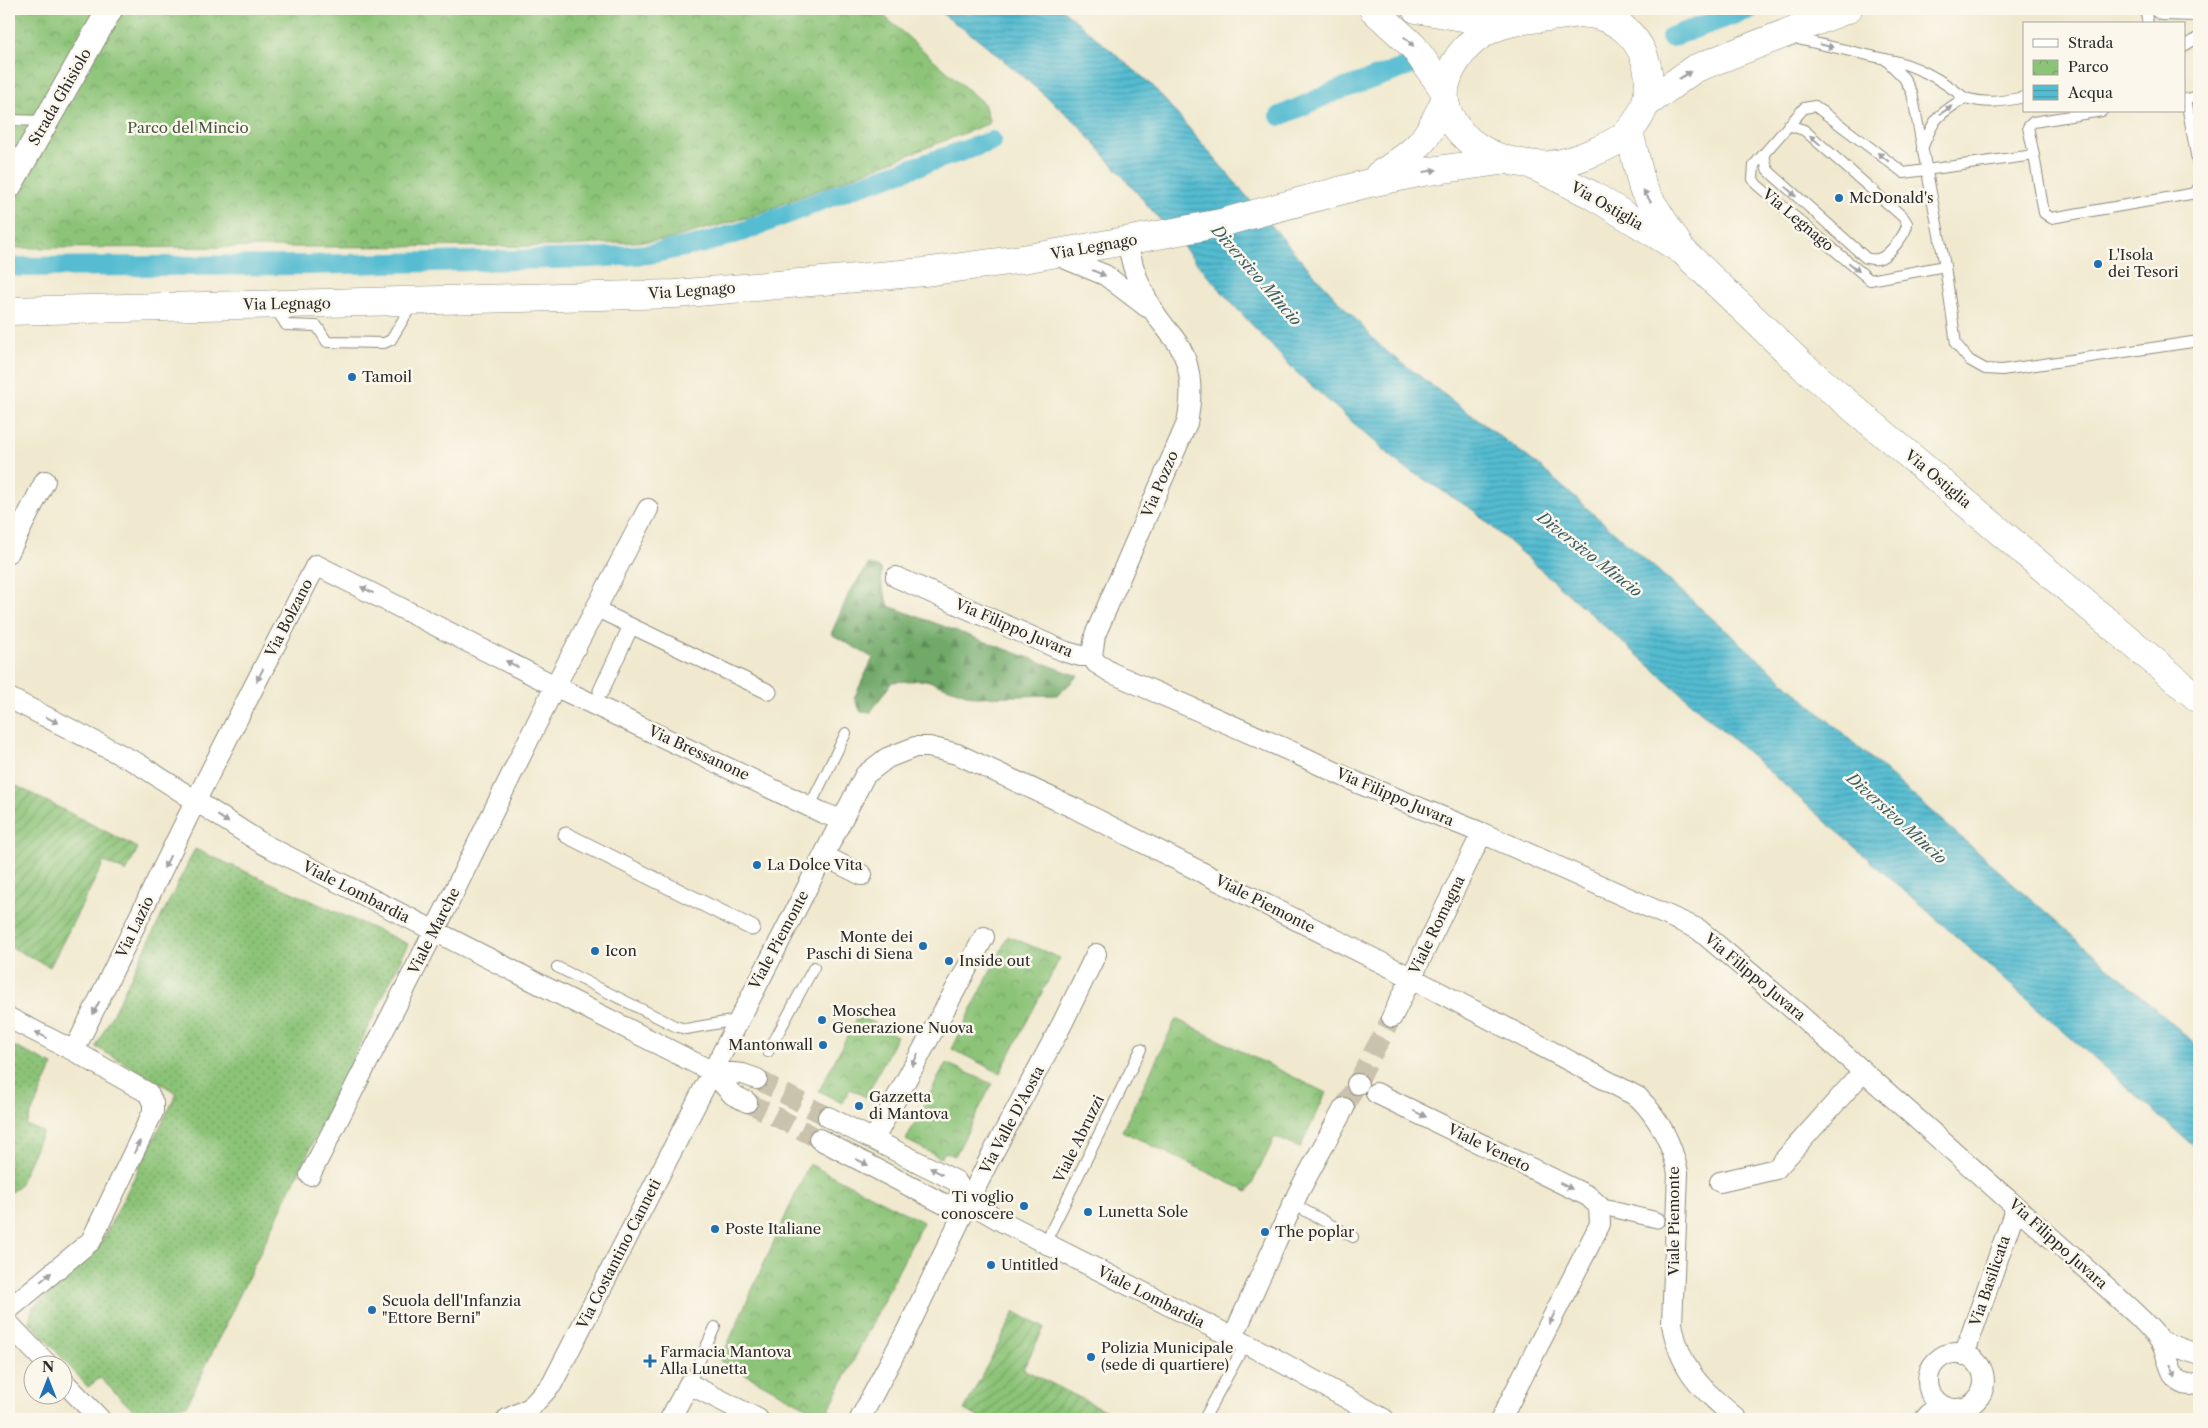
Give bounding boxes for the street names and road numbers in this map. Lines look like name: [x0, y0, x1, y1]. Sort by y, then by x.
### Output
street label: Strada Ghisiolo: [24, 45, 95, 149]
street label: Via Ostiglia: [1567, 177, 1647, 234]
street label: Via Legnago: [1758, 184, 1838, 255]
street label: Via Legnago: [1048, 230, 1139, 264]
street label: Via Legnago: [647, 278, 736, 303]
street label: Via Legnago: [242, 293, 331, 314]
street label: Via Ostiglia: [1901, 445, 1975, 512]
street label: Via Pozzo: [1137, 448, 1182, 521]
street label: Via Bolzano: [260, 575, 316, 661]
street label: Via Filippo Juvara: [952, 594, 1076, 661]
street label: Via Bressanone: [645, 720, 753, 784]
street label: Via Filippo Juvara: [1333, 763, 1457, 830]
street label: Viale Lombardia: [299, 856, 413, 927]
street label: Viale Piemonte: [1211, 870, 1318, 937]
street label: Viale Romagna: [1404, 872, 1469, 978]
street label: Viale Marche: [403, 884, 464, 978]
street label: Viale Piemonte: [744, 887, 813, 993]
street label: Via Lazio: [111, 893, 158, 962]
street label: Via Filippo Juvara: [1700, 928, 1810, 1024]
street label: Via Valle D'Aosta: [975, 1063, 1048, 1178]
street label: Viale Abruzzi: [1049, 1091, 1108, 1187]
street label: Viale Veneto: [1444, 1119, 1534, 1176]
street label: Viale Piemonte: [1664, 1166, 1683, 1277]
street label: Via Costantino Canneti: [572, 1175, 665, 1333]
street label: Via Filippo Juvara: [2004, 1194, 2112, 1293]
street label: Via Basilicata: [1965, 1233, 2014, 1330]
street label: Viale Lombardia: [1094, 1261, 1208, 1332]

